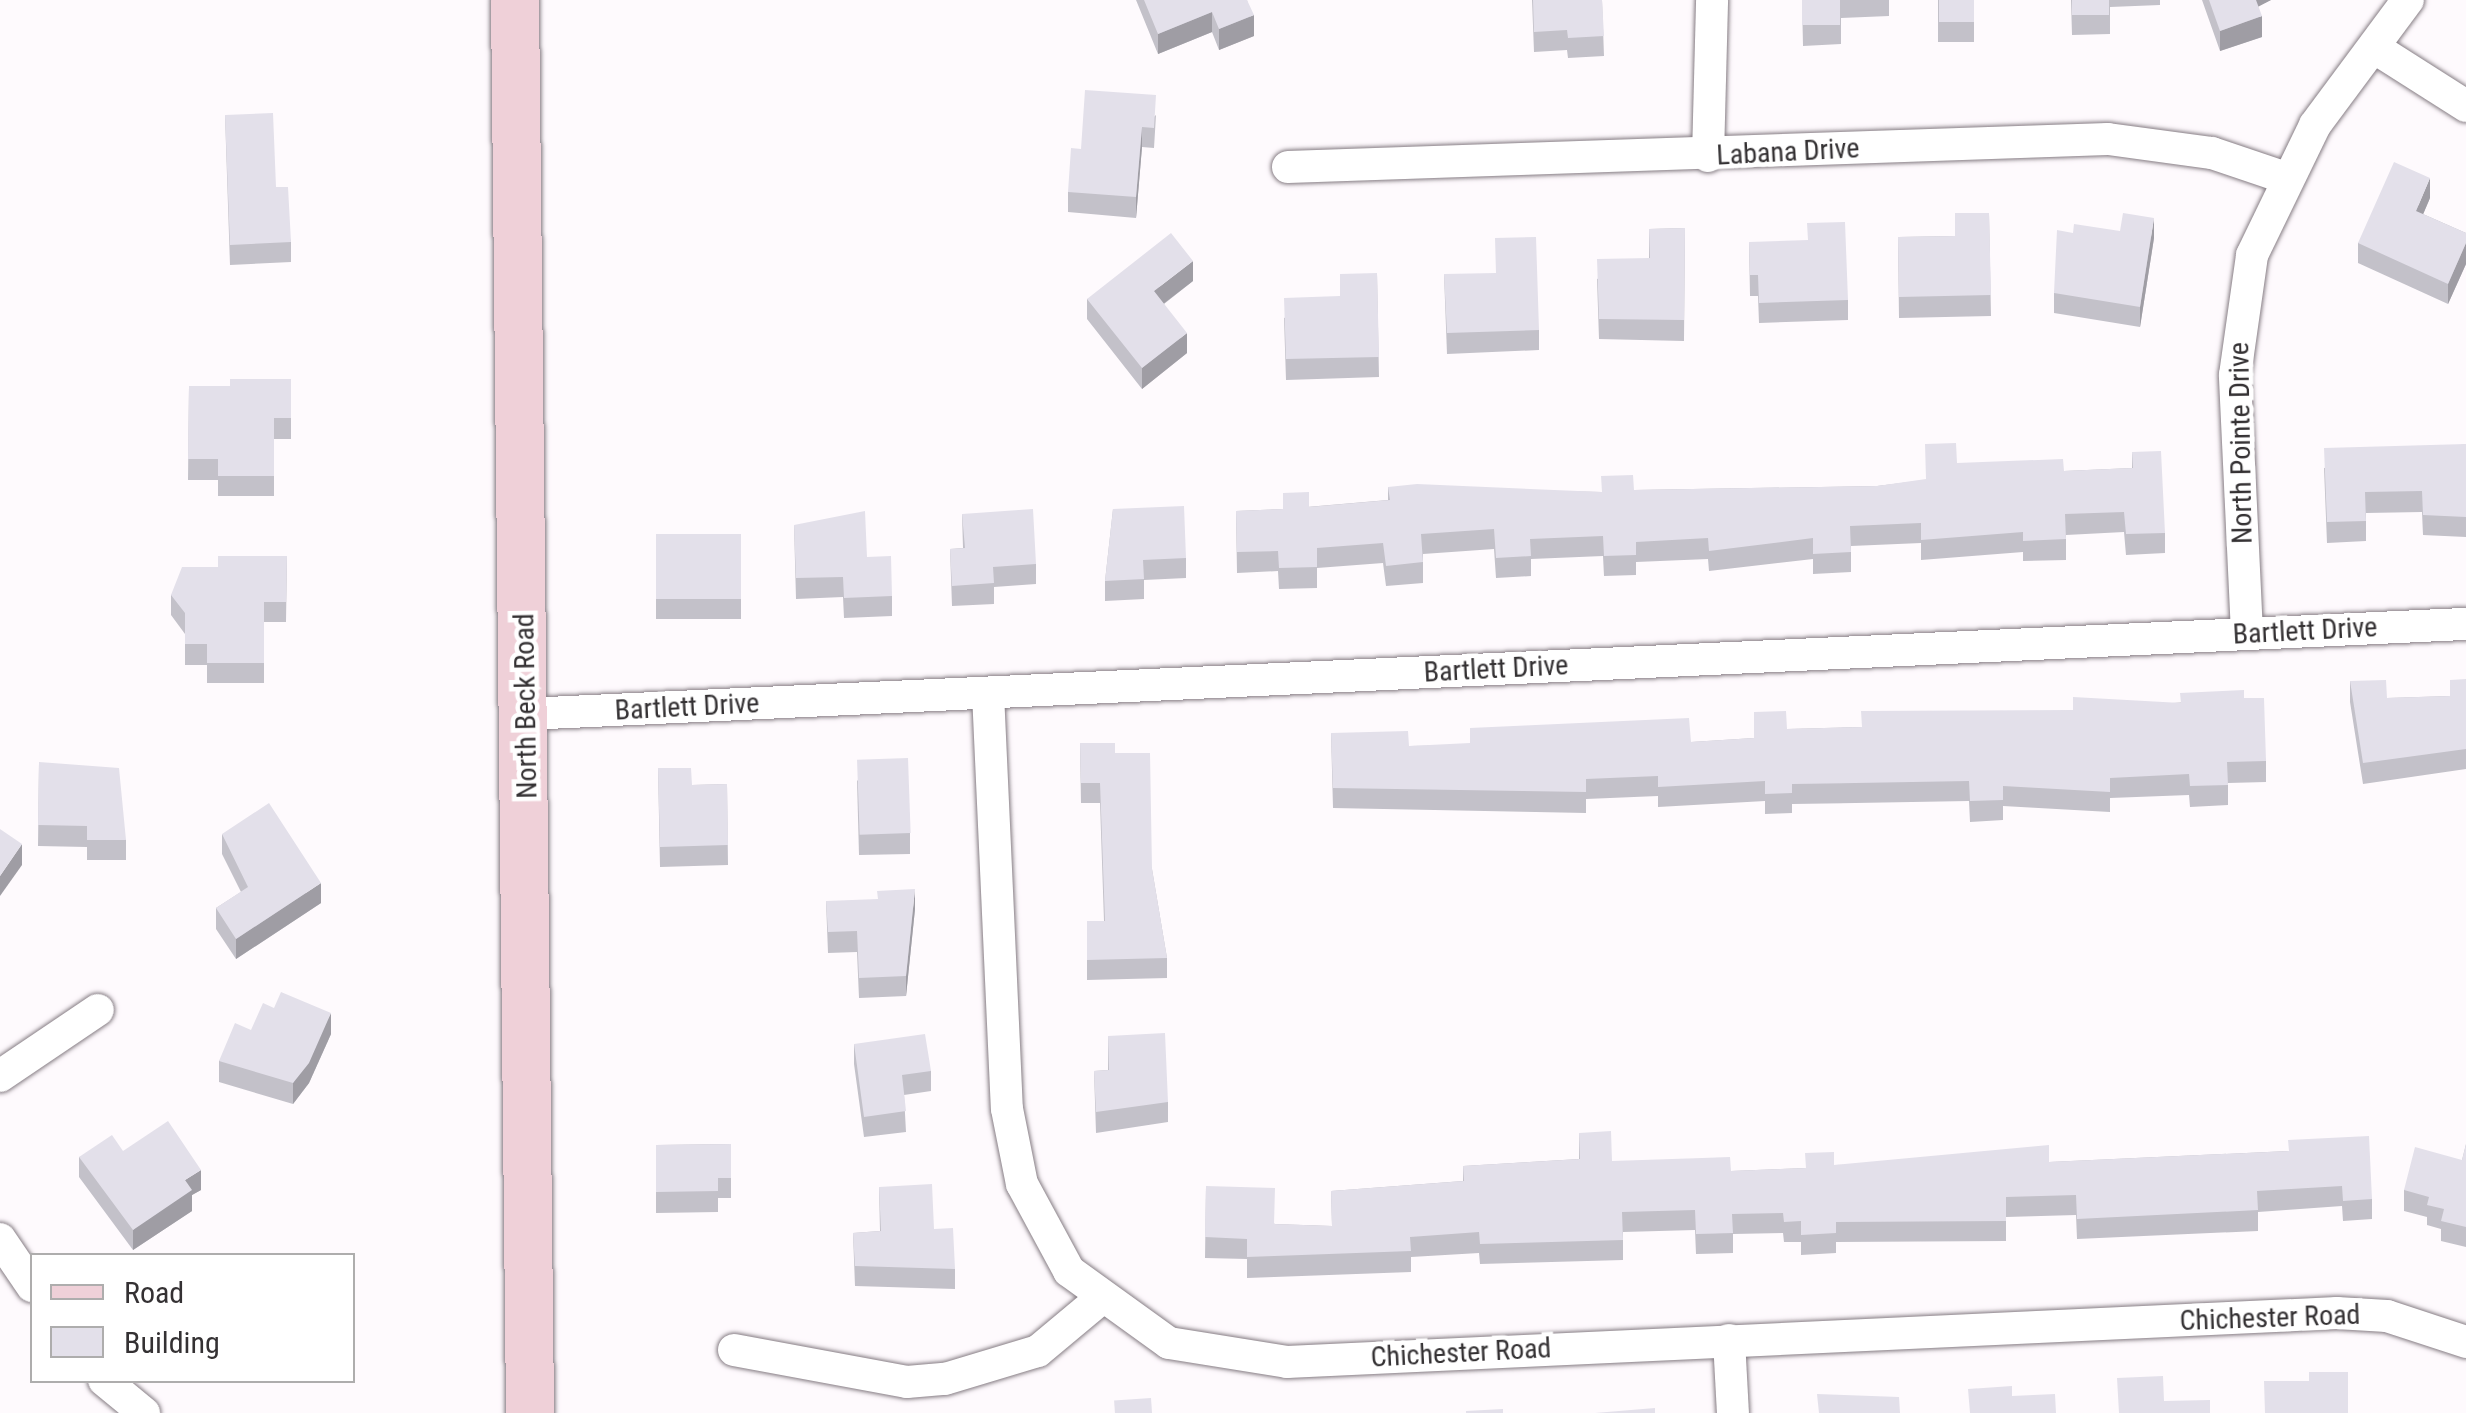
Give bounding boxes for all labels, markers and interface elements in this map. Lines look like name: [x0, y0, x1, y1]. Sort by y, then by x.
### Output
street label: Labana Drive: [1716, 131, 1860, 173]
street label: North Pointe Drive: [2222, 342, 2260, 544]
street label: Bartlett Drive: [2232, 610, 2378, 652]
street label: North Beck Road: [508, 613, 544, 799]
street label: Bartlett Drive: [1423, 648, 1569, 690]
street label: Bartlett Drive: [614, 686, 760, 728]
legend: [30, 1253, 355, 1383]
text: Road: [124, 1275, 184, 1310]
street label: Chichester Road: [2179, 1298, 2361, 1338]
text: Building: [124, 1325, 220, 1360]
street label: Chichester Road: [1370, 1331, 1552, 1375]

